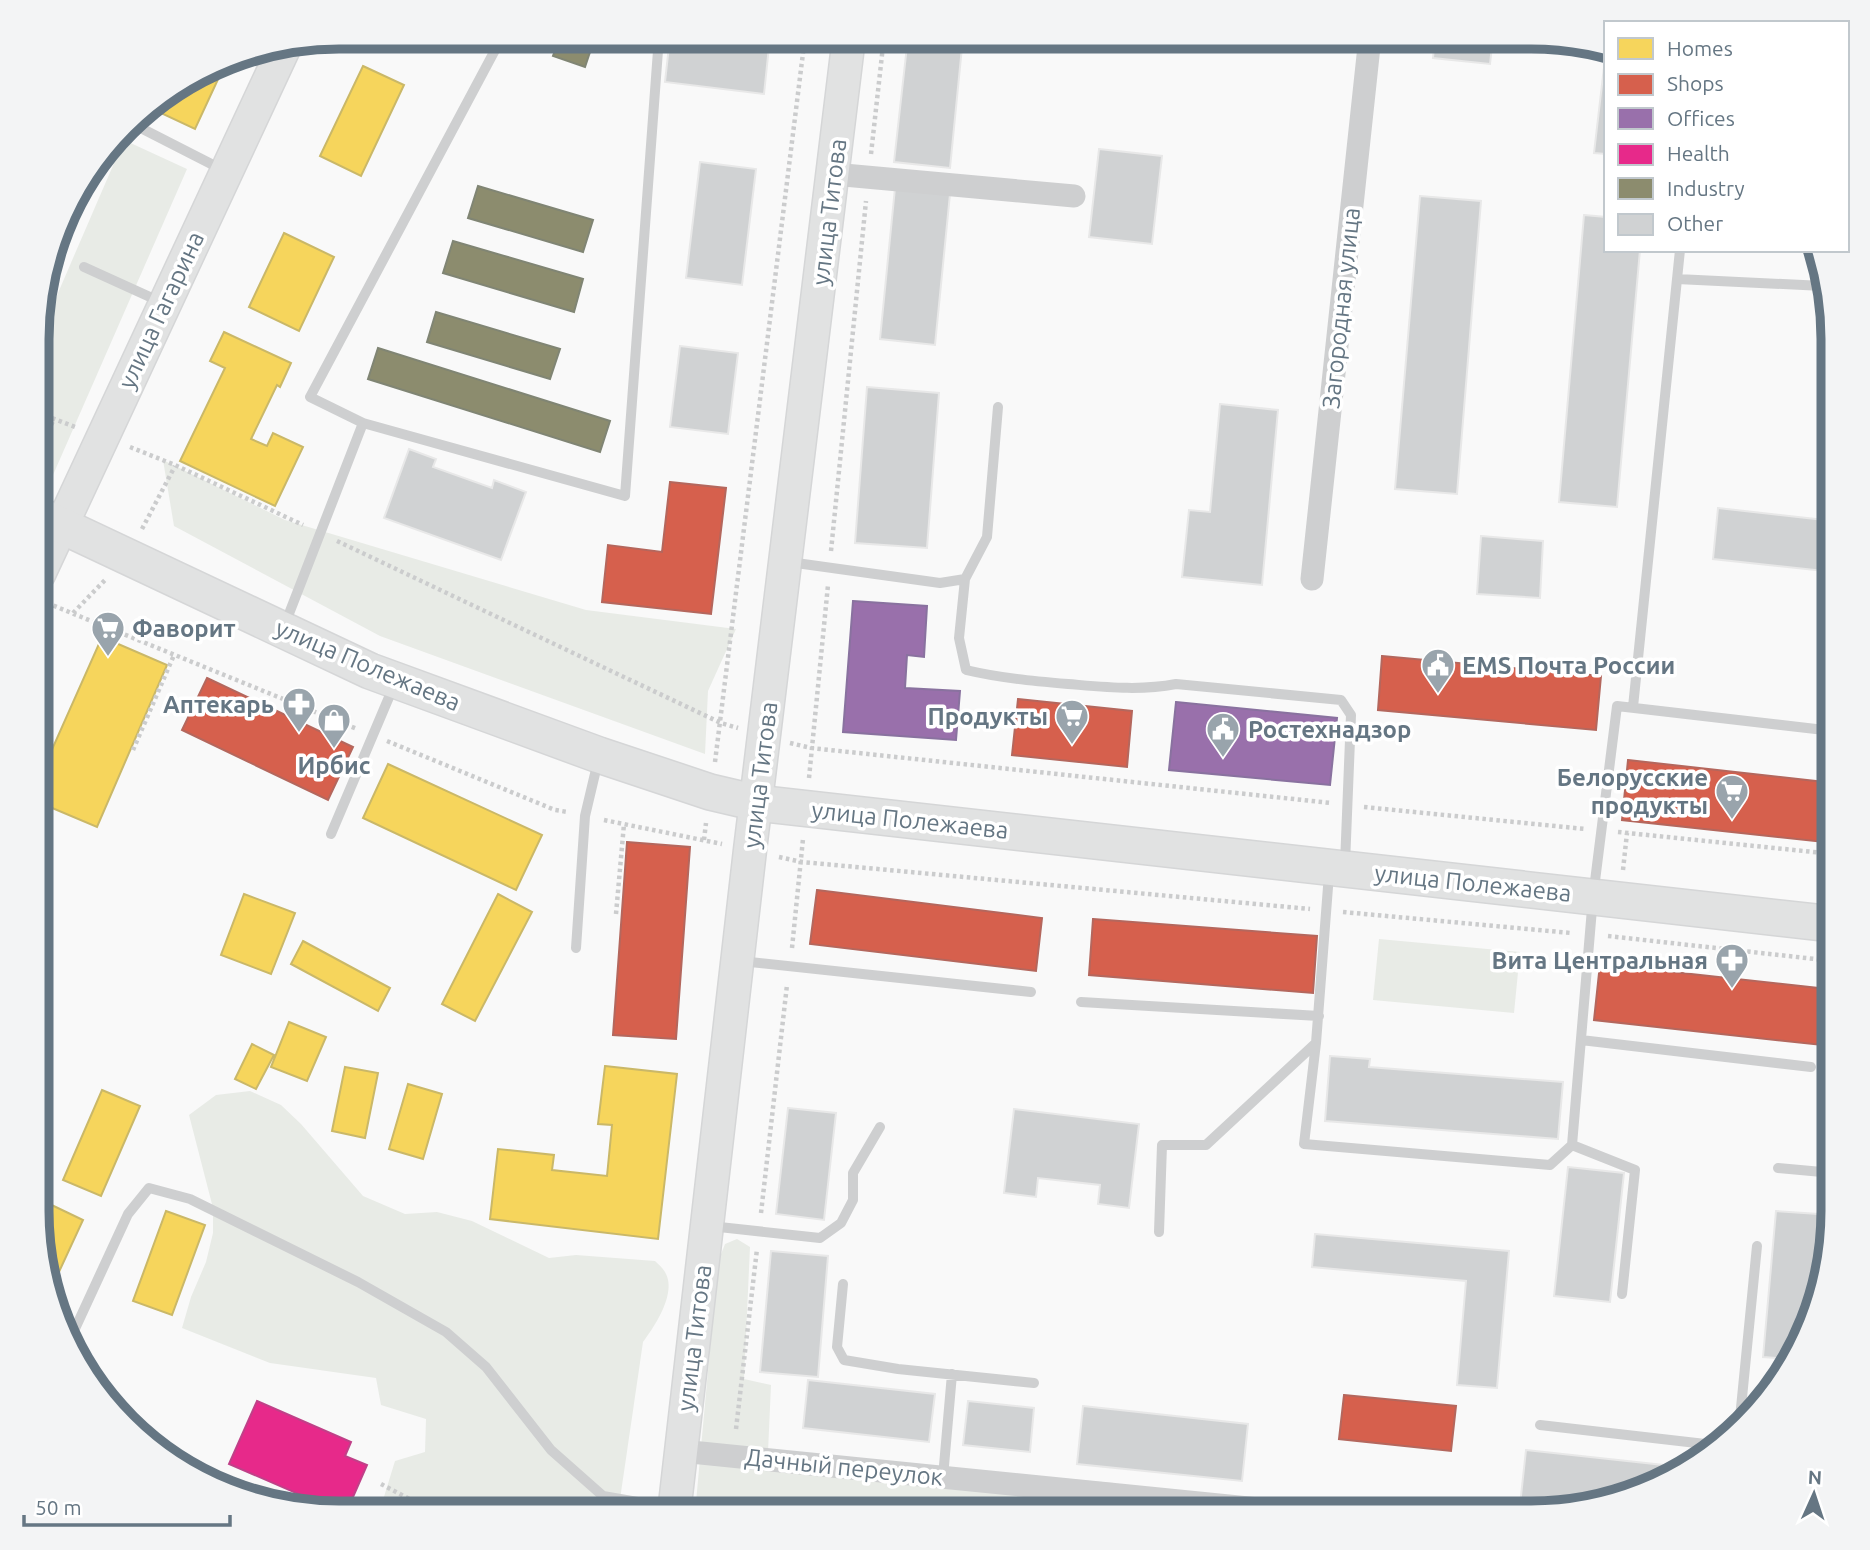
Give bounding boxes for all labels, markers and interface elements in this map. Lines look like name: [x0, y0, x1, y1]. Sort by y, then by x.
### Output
legend: [1604, 21, 1849, 252]
text: Homes: [1667, 36, 1733, 60]
text: Shops: [1667, 71, 1724, 95]
text: Offices: [1667, 106, 1735, 130]
street label: улица Титова: [807, 137, 851, 287]
text: Health: [1667, 141, 1730, 165]
text: Industry: [1667, 176, 1745, 200]
street label: Загородная улица: [1317, 206, 1365, 410]
text: Other: [1667, 211, 1723, 235]
street label: улица Гагарина: [113, 227, 209, 393]
supermarket icon: Фаворит: [89, 609, 127, 658]
street label: улица Полежаева: [272, 614, 464, 716]
place label: Фаворит: [132, 615, 236, 642]
public building icon: EMS Почта России: [1419, 646, 1457, 695]
place label: EMS Почта России: [1462, 652, 1675, 679]
pharmacy icon: Аптекарь: [280, 685, 318, 734]
place label: Аптекарь: [163, 691, 274, 718]
supermarket icon: Продукты: [1053, 697, 1091, 746]
street label: улица Титова: [738, 700, 782, 850]
shop icon: Ирбис: [315, 701, 353, 750]
place label: Продукты: [927, 703, 1048, 730]
public building icon: Ростехнадзор: [1204, 710, 1242, 759]
place label: Ростехнадзор: [1248, 716, 1411, 743]
place label: Ирбис: [297, 752, 371, 779]
place label: Белорусские продукты: [1557, 764, 1708, 819]
supermarket icon: Белорусские продукты: [1713, 772, 1751, 821]
street label: улица Полежаева: [810, 796, 1010, 844]
street label: улица Полежаева: [1373, 859, 1573, 907]
pharmacy icon: Вита Центральная: [1713, 941, 1751, 990]
place label: Вита Центральная: [1492, 947, 1708, 974]
street label: улица Титова: [672, 1263, 716, 1413]
street label: Дачный переулок: [744, 1443, 944, 1491]
north arrow: [1779, 1459, 1849, 1529]
text: N: [1807, 1466, 1823, 1488]
scale bar: [24, 1484, 231, 1528]
text: 50 m: [35, 1495, 82, 1519]

